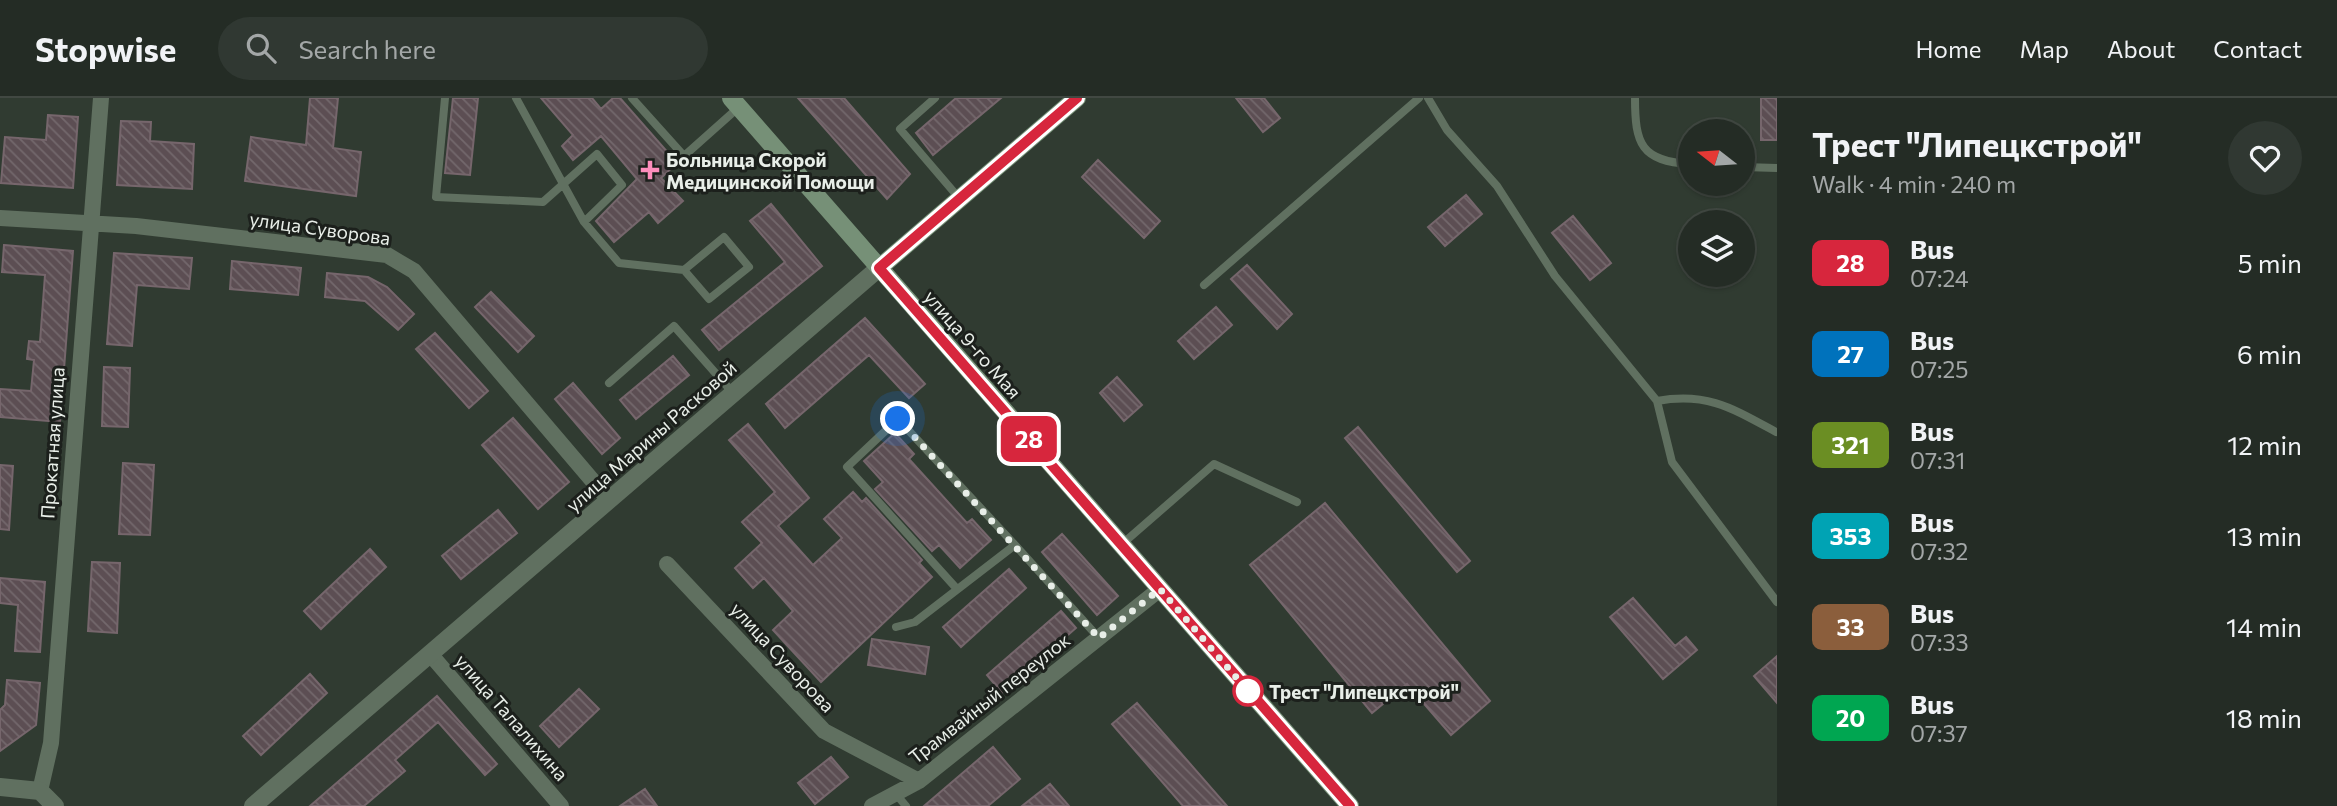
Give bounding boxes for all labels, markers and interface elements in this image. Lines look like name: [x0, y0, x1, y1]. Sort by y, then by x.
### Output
search box: [218, 17, 708, 80]
text: Stopwise: [35, 28, 176, 69]
icon: search: [242, 29, 280, 67]
text: Search here: [298, 33, 436, 64]
text: Home: [1916, 34, 1982, 63]
text: Map: [2020, 34, 2069, 63]
text: About: [2107, 34, 2175, 63]
text: Contact: [2213, 34, 2302, 63]
north arrow: [1678, 119, 1755, 196]
map controls: [1678, 119, 1755, 287]
button: heart: [2228, 121, 2302, 195]
text: Трест "Липецкстрой": [1812, 123, 2142, 164]
place label: Больница Скорой Медицинской Помощи: [666, 148, 875, 193]
marker: Больница Скорой Медицинской Помощи: [640, 160, 660, 180]
text: Walk · 4 min · 240 m: [1812, 170, 2016, 198]
street label: улица Суворова: [248, 207, 392, 249]
button: layers: [1678, 210, 1755, 287]
text: Bus: [1910, 233, 1954, 264]
text: 5 min: [2238, 247, 2302, 278]
text: 28: [1836, 248, 1865, 277]
text: 07:24: [1910, 264, 1969, 292]
street label: улица 9-го Мая: [920, 285, 1026, 403]
text: Bus: [1910, 324, 1954, 355]
text: 6 min: [2237, 338, 2302, 369]
text: 27: [1837, 339, 1864, 368]
text: 07:25: [1910, 355, 1968, 383]
street label: улица Марины Расковой: [561, 356, 741, 516]
street label: Прокатная улица: [35, 366, 69, 520]
your location: [880, 401, 915, 436]
text: Bus: [1910, 415, 1954, 446]
line badge: 28: [998, 416, 1060, 462]
text: 28: [1015, 424, 1043, 453]
text: 12 min: [2227, 429, 2302, 460]
text: 321: [1831, 430, 1870, 459]
text: 07:31: [1910, 446, 1965, 474]
text: Bus: [1910, 506, 1954, 537]
text: 13 min: [2227, 520, 2302, 551]
text: 353: [1830, 521, 1871, 550]
text: 07:32: [1910, 537, 1968, 565]
street label: улица Суворова: [726, 597, 840, 717]
text: Bus: [1910, 597, 1954, 628]
text: 14 min: [2226, 611, 2302, 642]
text: 33: [1837, 612, 1864, 641]
street label: Трамвайный переулок: [904, 628, 1074, 768]
text: 07:33: [1910, 628, 1969, 656]
street label: улица Талалихина: [451, 649, 573, 785]
marker: Трест "Липецкстрой": [1233, 676, 1263, 706]
place label: Трест "Липецкстрой": [1269, 680, 1459, 703]
text: Bus: [1910, 688, 1954, 719]
text: 18 min: [2226, 702, 2302, 733]
text: 20: [1836, 703, 1865, 732]
text: 07:37: [1910, 719, 1968, 747]

